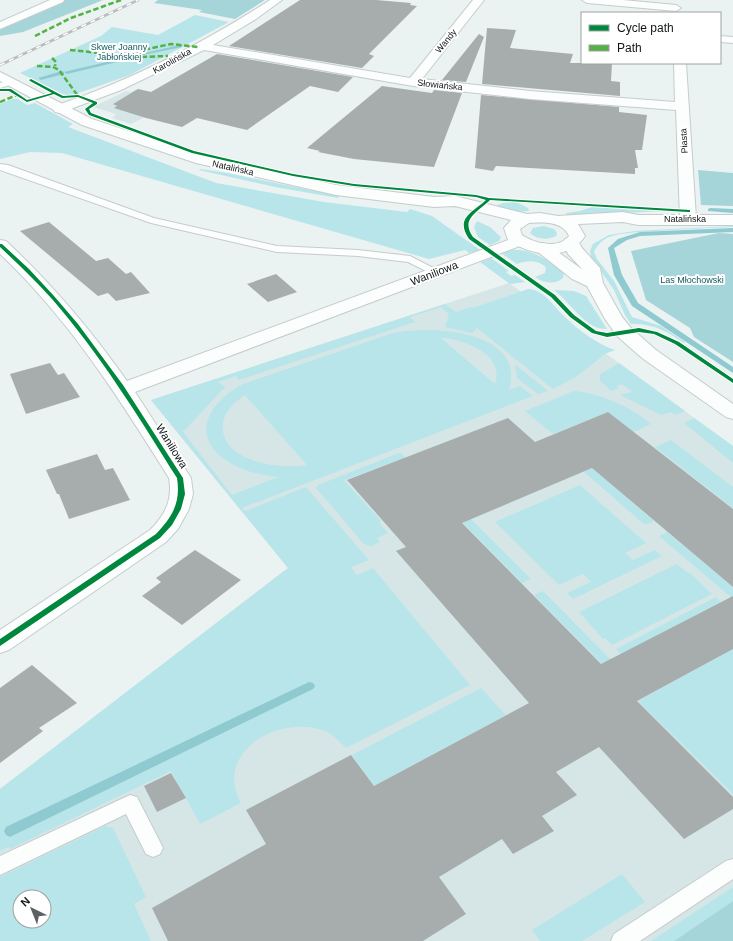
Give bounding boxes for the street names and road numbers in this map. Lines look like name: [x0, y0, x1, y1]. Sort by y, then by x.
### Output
street label: Wandy: [433, 27, 459, 55]
street label: Karolińska: [151, 46, 193, 76]
street label: Słowiańska: [417, 78, 463, 92]
street label: Piasta: [678, 128, 690, 154]
street label: Natalińska: [211, 158, 255, 178]
street label: Natalińska: [664, 214, 706, 224]
street label: Waniliowa: [409, 258, 460, 288]
street label: Waniliowa: [154, 422, 191, 471]

